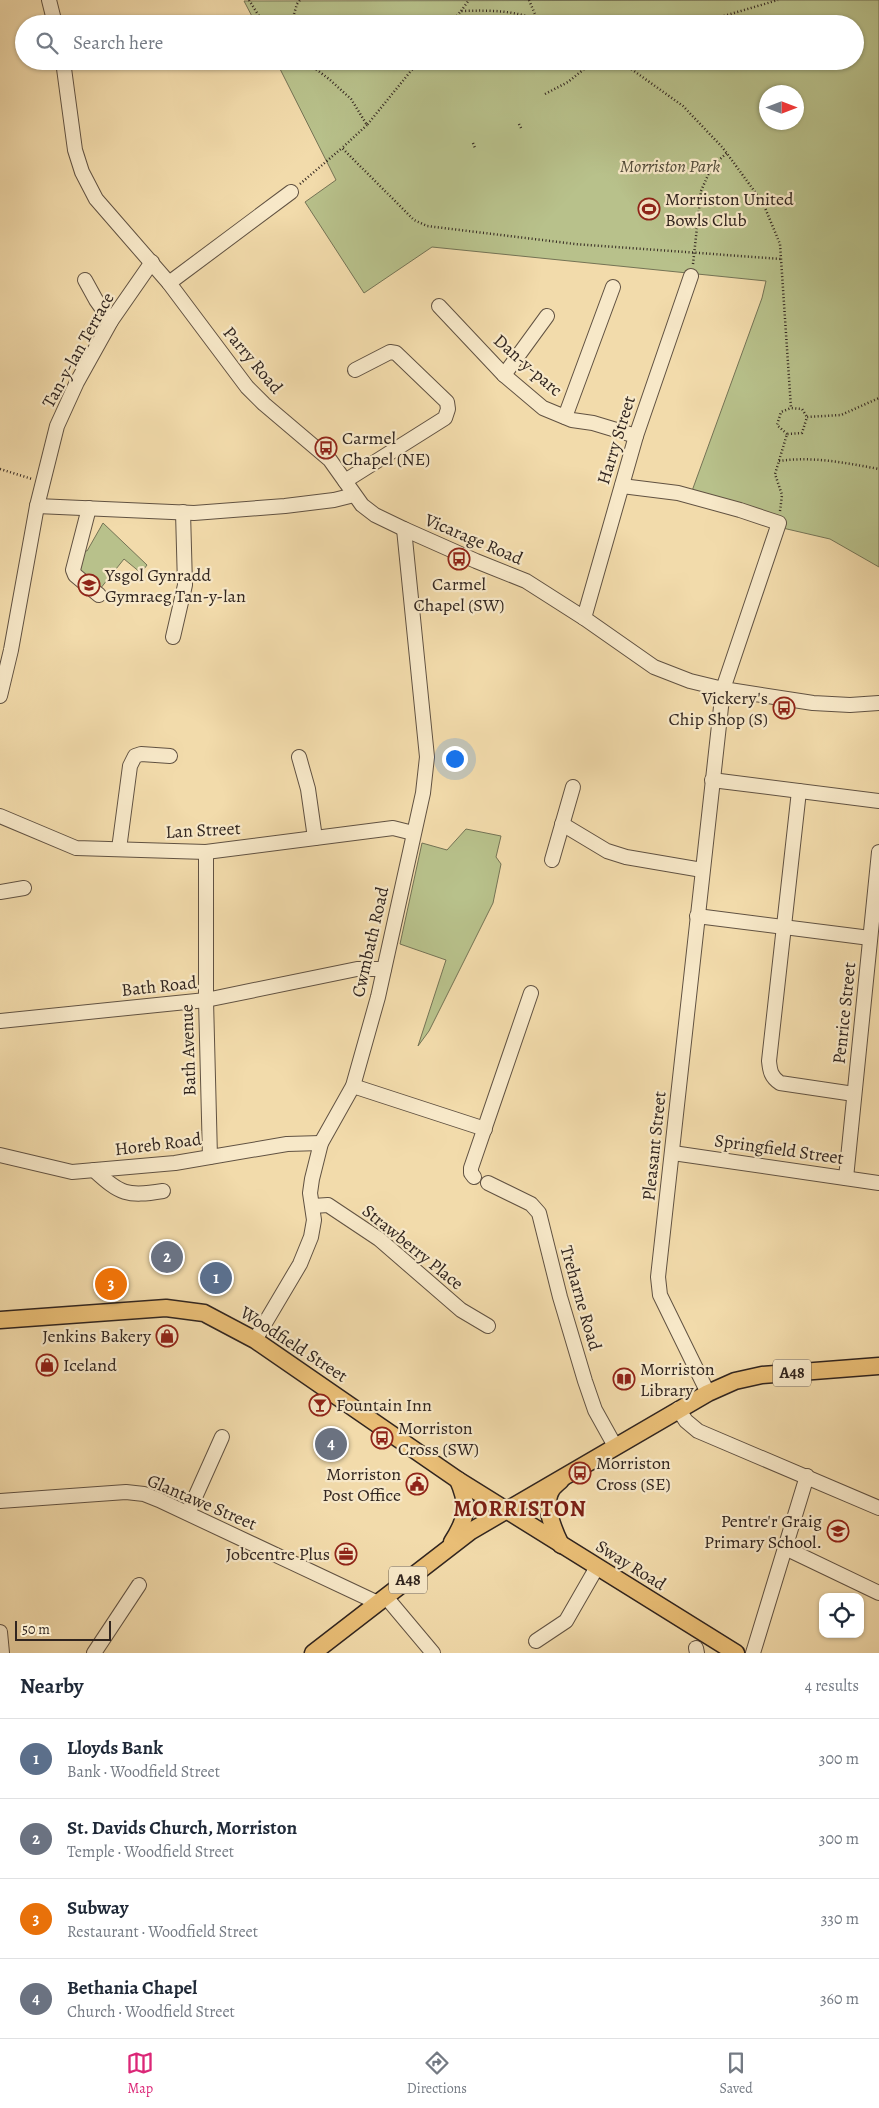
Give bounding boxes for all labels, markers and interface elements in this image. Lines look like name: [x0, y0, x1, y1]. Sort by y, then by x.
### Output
search box: [15, 15, 864, 70]
icon: search: [33, 29, 61, 57]
text: Search here: [73, 30, 163, 56]
north arrow: [759, 85, 804, 130]
park label: Morriston Park: [620, 154, 720, 178]
place label: Morriston United Bowls Club: [665, 187, 794, 232]
sports icon: Morriston United Bowls Club: [637, 197, 661, 221]
street label: Tan-y-lan Terrace: [36, 288, 120, 412]
street label: Parry Road: [218, 321, 288, 399]
street label: Dan-y-parc: [488, 328, 568, 402]
street label: Harry Street: [591, 393, 641, 487]
place label: Carmel Chapel (NE): [342, 426, 430, 471]
bus stop icon: Carmel Chapel (NE): [314, 436, 338, 460]
street label: Vicarage Road: [420, 507, 527, 571]
bus stop icon: Carmel Chapel (SW): [447, 547, 471, 571]
place label: Ysgol Gynradd Gymraeg Tan-y-lan: [104, 563, 246, 608]
place label: Carmel Chapel (SW): [414, 572, 505, 617]
school or university icon: Ysgol Gynradd Gymraeg Tan-y-lan: [77, 573, 101, 597]
place label: Vickery's Chip Shop (S): [669, 686, 768, 731]
bus stop icon: Vickery's Chip Shop (S): [772, 696, 796, 720]
your location: [442, 746, 468, 772]
street label: Lan Street: [165, 816, 241, 844]
street label: Cwmbath Road: [346, 884, 394, 1000]
street label: Penrice Street: [827, 961, 861, 1065]
street label: Bath Road: [120, 970, 198, 1002]
street label: Bath Avenue: [174, 1004, 202, 1096]
street label: Pleasant Street: [636, 1090, 672, 1202]
street label: Horeb Road: [113, 1127, 203, 1161]
street label: Springfield Street: [713, 1128, 845, 1170]
street label: Strawberry Place: [357, 1199, 469, 1295]
pin: 2: [151, 1238, 183, 1276]
street label: Treharne Road: [555, 1243, 608, 1353]
pin: 1: [200, 1259, 232, 1297]
pin: 3: [95, 1265, 127, 1303]
street label: Woodfield Street: [235, 1300, 352, 1388]
place label: Jenkins Bakery: [42, 1324, 152, 1348]
shop icon: Jenkins Bakery: [155, 1324, 179, 1348]
shop icon: Iceland: [35, 1353, 59, 1377]
place label: Iceland: [63, 1353, 117, 1377]
place label: Morriston Library: [640, 1357, 715, 1402]
road number: A48: [773, 1360, 811, 1386]
library icon: Morriston Library: [612, 1367, 636, 1391]
bar icon: Fountain Inn: [308, 1393, 332, 1417]
place label: Fountain Inn: [336, 1393, 432, 1417]
place label: Morriston Cross (SW): [398, 1416, 479, 1461]
pin: 4: [315, 1425, 347, 1463]
bus stop icon: Morriston Cross (SW): [370, 1426, 394, 1450]
place label: Morriston Cross (SE): [596, 1451, 671, 1496]
bus stop icon: Morriston Cross (SE): [568, 1461, 592, 1485]
place label: Morriston Post Office: [322, 1462, 401, 1507]
street label: Glantawe Street: [144, 1468, 260, 1536]
public building icon: Morriston Post Office: [405, 1472, 429, 1496]
district label: MORRISTON: [453, 1494, 587, 1524]
place label: Pentre'r Graig Primary School.: [704, 1509, 822, 1554]
school or university icon: Pentre'r Graig Primary School.: [826, 1519, 850, 1543]
street label: Sway Road: [591, 1534, 671, 1596]
place label: Jobcentre Plus: [226, 1542, 330, 1566]
office icon: Jobcentre Plus: [334, 1542, 358, 1566]
road number: A48: [389, 1566, 427, 1594]
map controls: [819, 1593, 864, 1638]
button: locate: [819, 1593, 864, 1638]
scale bar: [15, 1618, 111, 1641]
text: 50 m: [22, 1620, 50, 1639]
text: Nearby: [20, 1672, 83, 1700]
text: 4 results: [805, 1675, 859, 1697]
text: Lloyds Bank: [67, 1735, 163, 1761]
text: 1: [33, 1748, 39, 1770]
text: 300 m: [819, 1748, 859, 1770]
text: Bank · Woodfield Street: [67, 1761, 220, 1783]
text: St. Davids Church, Morriston: [67, 1815, 297, 1841]
text: 2: [32, 1828, 40, 1850]
text: 300 m: [819, 1828, 859, 1850]
text: Temple · Woodfield Street: [67, 1841, 234, 1863]
text: Subway: [67, 1895, 129, 1921]
text: 3: [33, 1908, 39, 1930]
text: 330 m: [821, 1908, 859, 1930]
text: Restaurant · Woodfield Street: [67, 1921, 258, 1943]
text: Bethania Chapel: [67, 1975, 197, 2001]
text: 4: [32, 1988, 40, 2010]
text: 360 m: [820, 1988, 859, 2010]
text: Church · Woodfield Street: [67, 2001, 235, 2023]
tab: Map: [126, 2049, 154, 2098]
tab: Directions: [407, 2049, 467, 2098]
tab: Saved: [720, 2049, 753, 2098]

